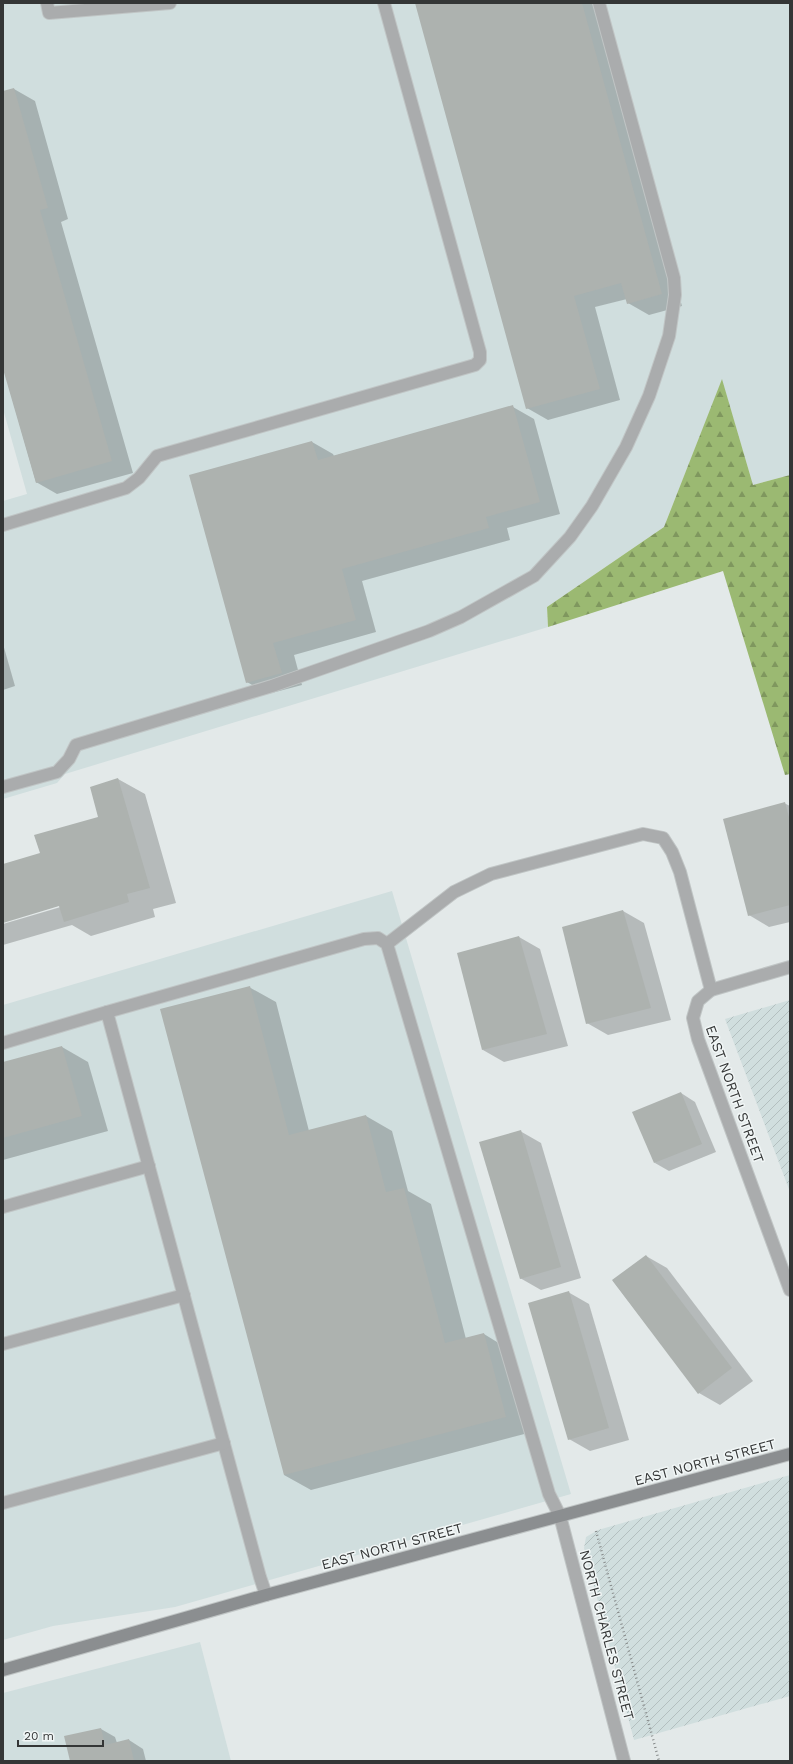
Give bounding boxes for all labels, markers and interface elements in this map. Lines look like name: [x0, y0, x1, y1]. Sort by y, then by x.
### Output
street label: EAST NORTH STREET: [703, 1023, 768, 1166]
street label: EAST NORTH STREET: [633, 1435, 778, 1489]
street label: EAST NORTH STREET: [320, 1519, 465, 1573]
street label: NORTH CHARLES STREET: [577, 1548, 638, 1722]
scale bar: [18, 1722, 103, 1748]
text: 20 m: [24, 1729, 54, 1743]

